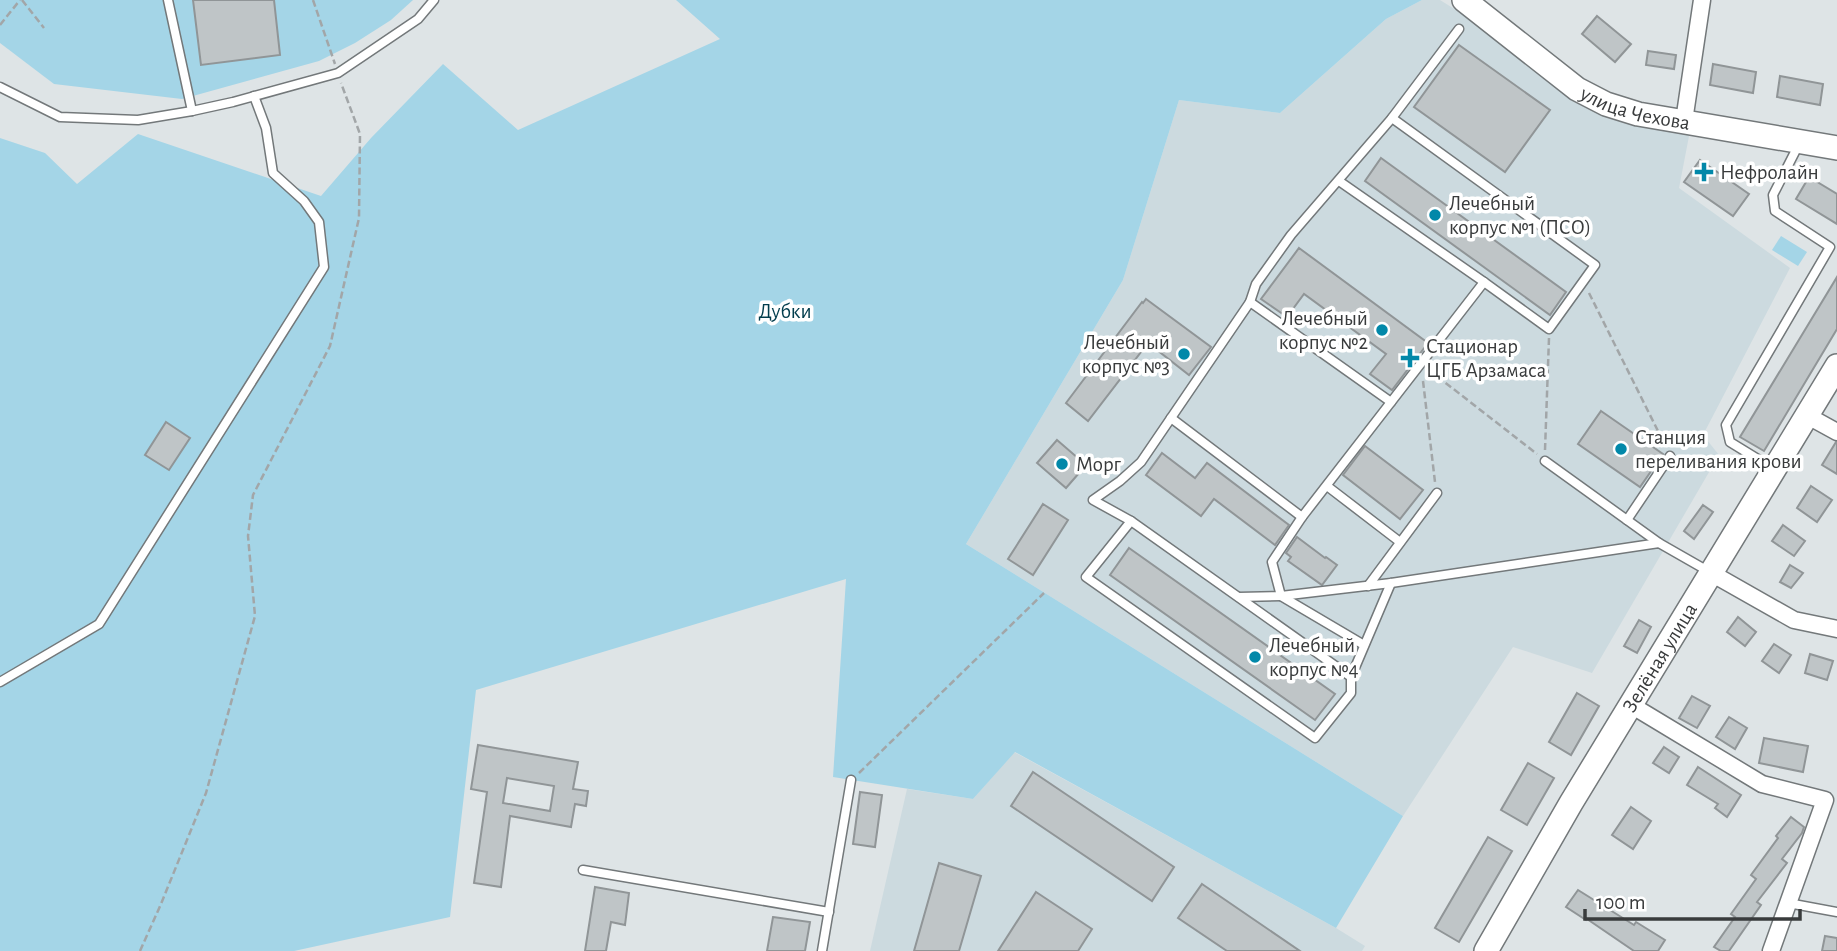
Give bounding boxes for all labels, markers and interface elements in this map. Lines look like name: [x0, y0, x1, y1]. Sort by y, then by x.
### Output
street label: улица Чехова: [1576, 82, 1692, 134]
marker: Нефролайн: [1694, 162, 1714, 182]
place label: Нефролайн: [1720, 162, 1819, 183]
place label: Лечебный корпус №1 (ПСО): [1449, 193, 1591, 238]
marker: Лечебный корпус №1 (ПСО): [1427, 207, 1443, 223]
park label: Дубки: [758, 301, 812, 322]
place label: Лечебный корпус №2: [1279, 308, 1368, 353]
marker: Лечебный корпус №2: [1374, 322, 1390, 338]
place label: Лечебный корпус №3: [1082, 332, 1170, 377]
place label: Стационар ЦГБ Арзамаса: [1426, 336, 1547, 381]
marker: Лечебный корпус №3: [1176, 346, 1192, 362]
marker: Стационар ЦГБ Арзамаса: [1400, 348, 1420, 368]
place label: Станция переливания крови: [1635, 427, 1802, 472]
marker: Станция переливания крови: [1613, 441, 1629, 457]
place label: Морг: [1076, 454, 1121, 475]
marker: Морг: [1054, 456, 1070, 472]
street label: Зелёная улица: [1619, 599, 1701, 716]
place label: Лечебный корпус №4: [1269, 635, 1359, 680]
marker: Лечебный корпус №4: [1247, 649, 1263, 665]
scale bar: [1585, 878, 1800, 922]
text: 100 m: [1596, 892, 1646, 913]

